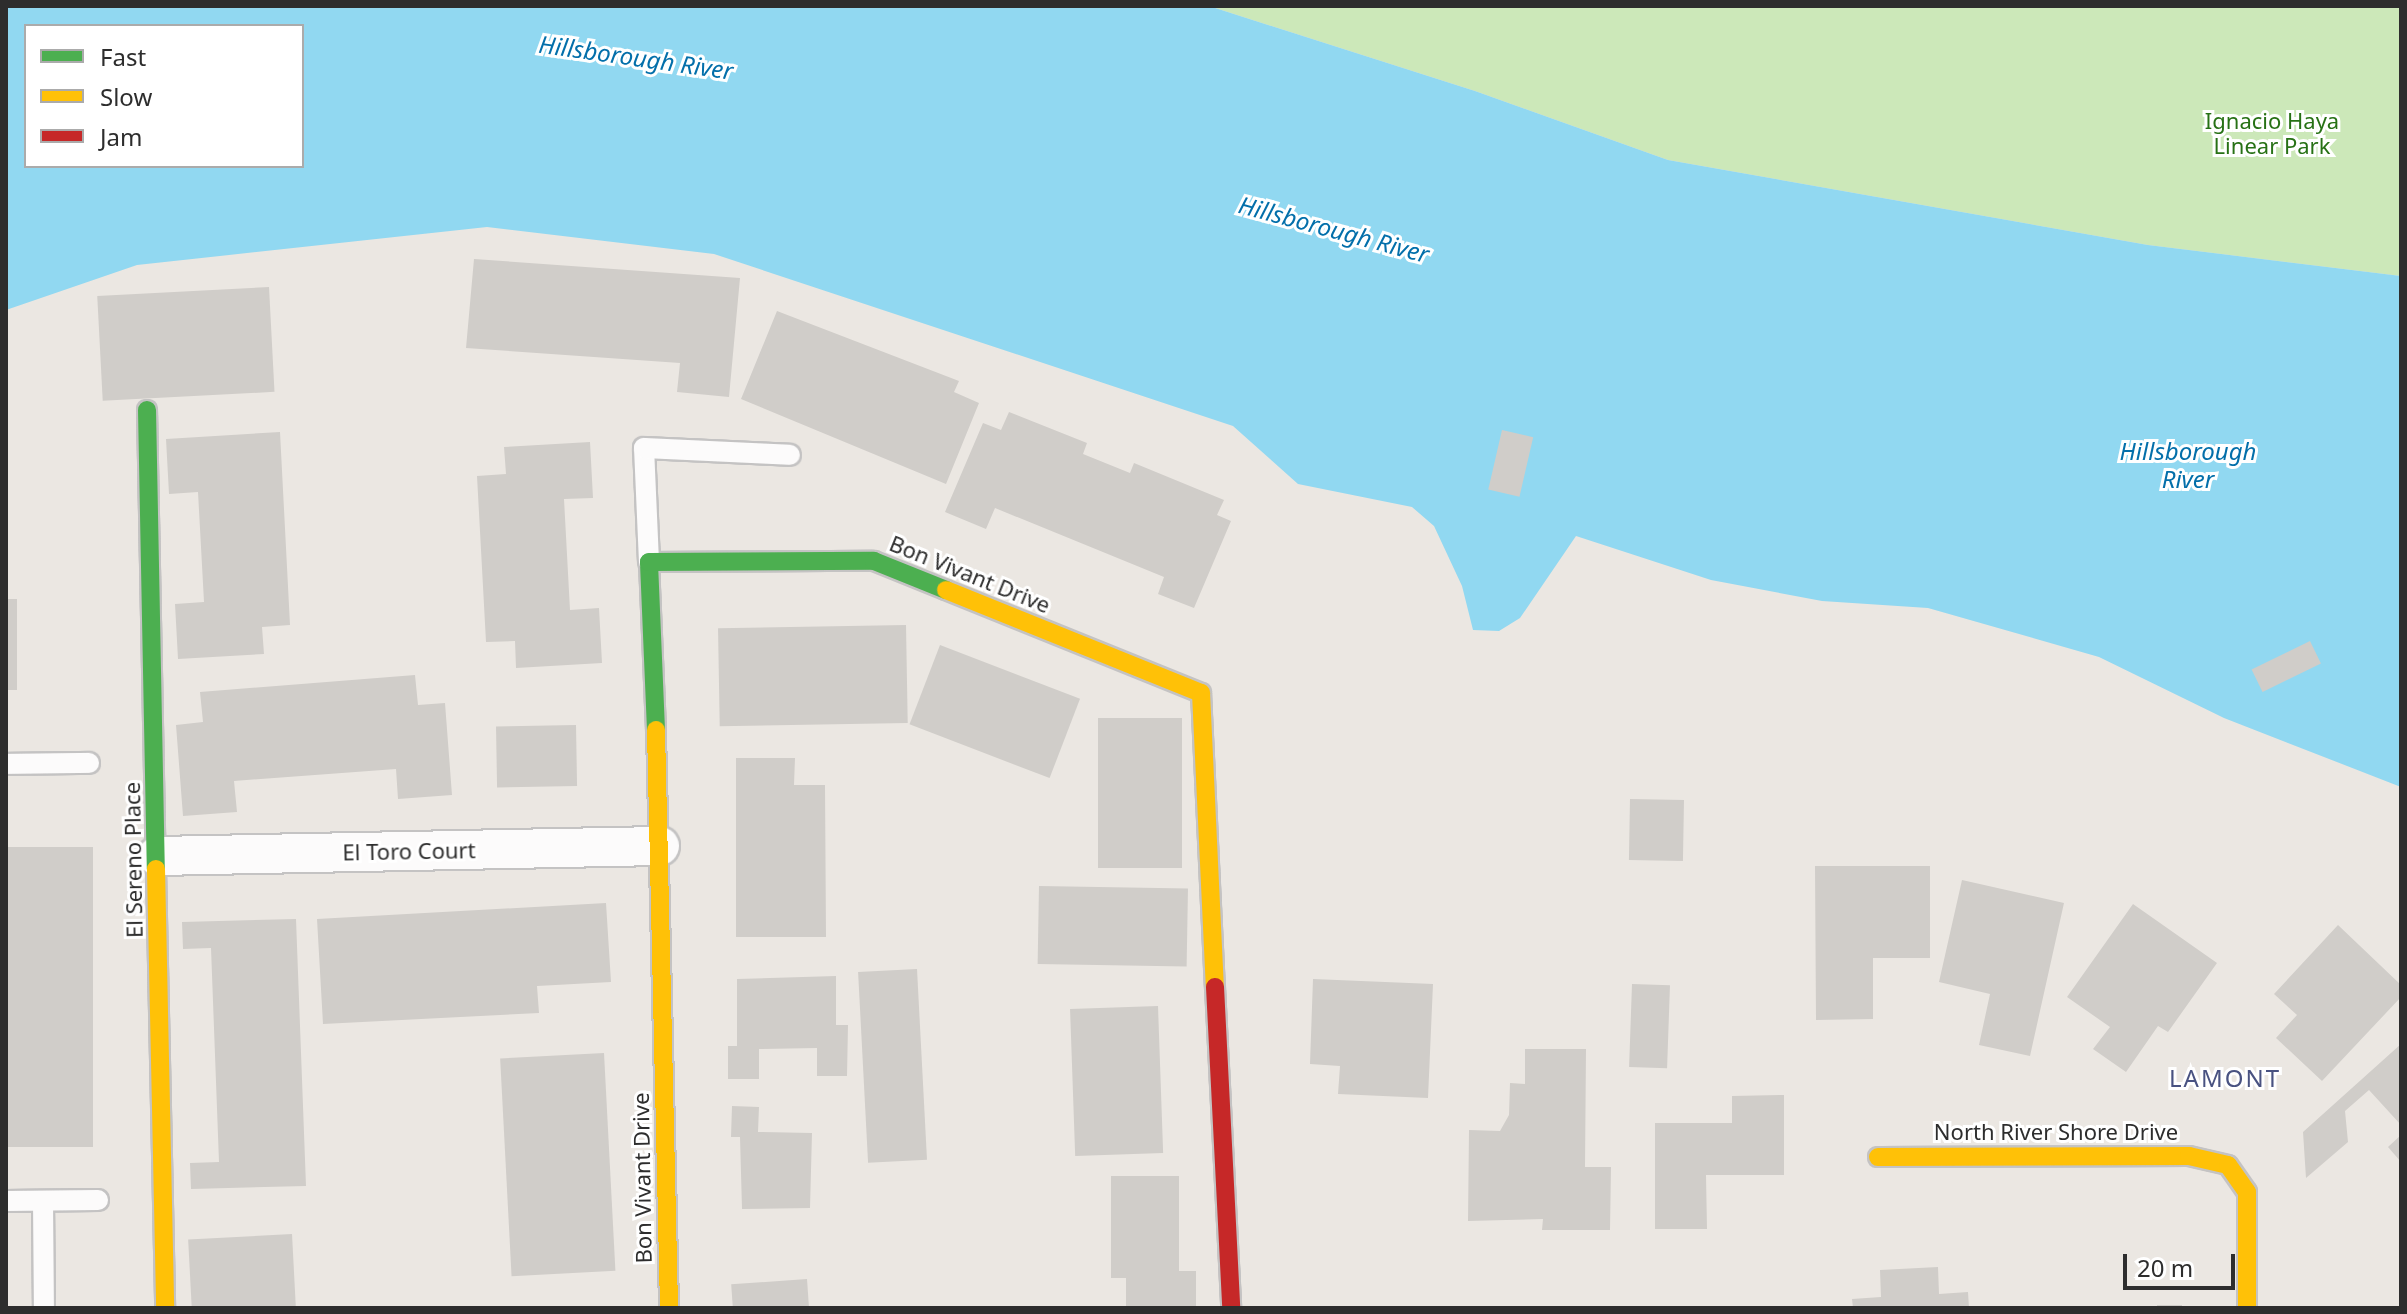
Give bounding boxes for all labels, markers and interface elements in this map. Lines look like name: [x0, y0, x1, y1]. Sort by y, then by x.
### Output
legend: [24, 24, 304, 168]
water label: Hillsborough River: [537, 29, 735, 85]
text: Fast: [100, 40, 146, 73]
text: Slow: [100, 80, 152, 113]
park label: Ignacio Haya Linear Park: [2205, 107, 2339, 158]
text: Jam: [100, 120, 142, 153]
water label: Hillsborough River: [1236, 190, 1432, 268]
water label: Hillsborough River: [2120, 437, 2256, 493]
street label: Bon Vivant Drive: [886, 530, 1054, 618]
street label: El Sereno Place: [118, 782, 148, 938]
street label: El Toro Court: [342, 837, 476, 865]
district label: LAMONT: [2169, 1064, 2281, 1092]
street label: Bon Vivant Drive: [627, 1092, 657, 1264]
street label: North River Shore Drive: [1934, 1119, 2178, 1145]
scale bar: [2127, 1238, 2239, 1288]
text: 20 m: [2137, 1251, 2193, 1284]

